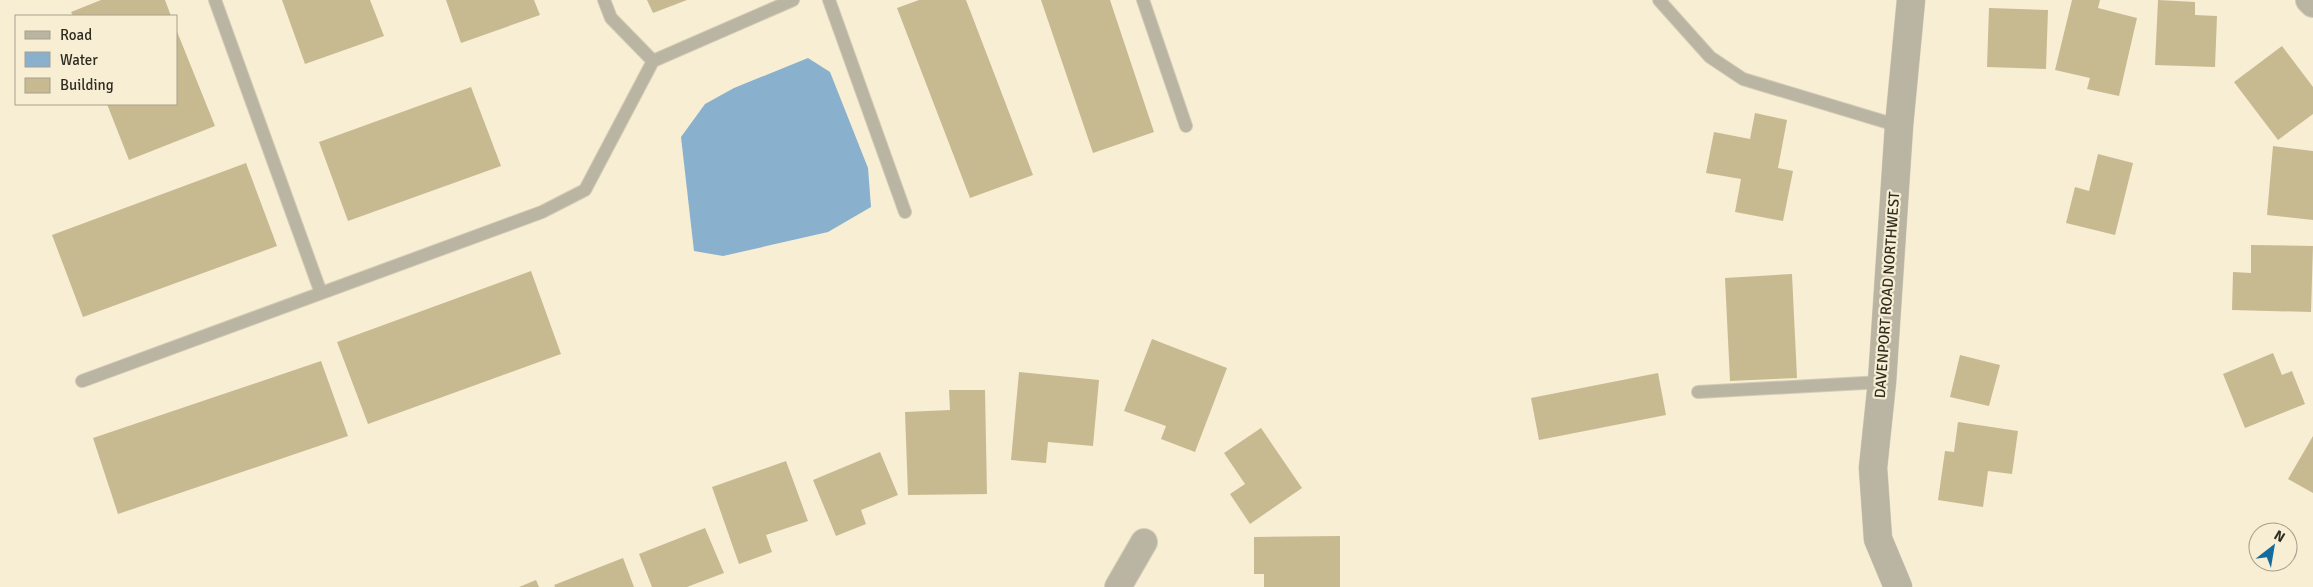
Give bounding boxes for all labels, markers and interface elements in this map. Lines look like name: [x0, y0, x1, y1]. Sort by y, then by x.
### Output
legend: [15, 15, 178, 105]
text: Road: [60, 26, 92, 44]
text: Water: [60, 51, 98, 69]
text: Building: [60, 76, 114, 94]
street label: DAVENPORT ROAD NORTHWEST: [1871, 191, 1903, 399]
north arrow: [2248, 522, 2298, 572]
text: N: [2271, 526, 2288, 546]

